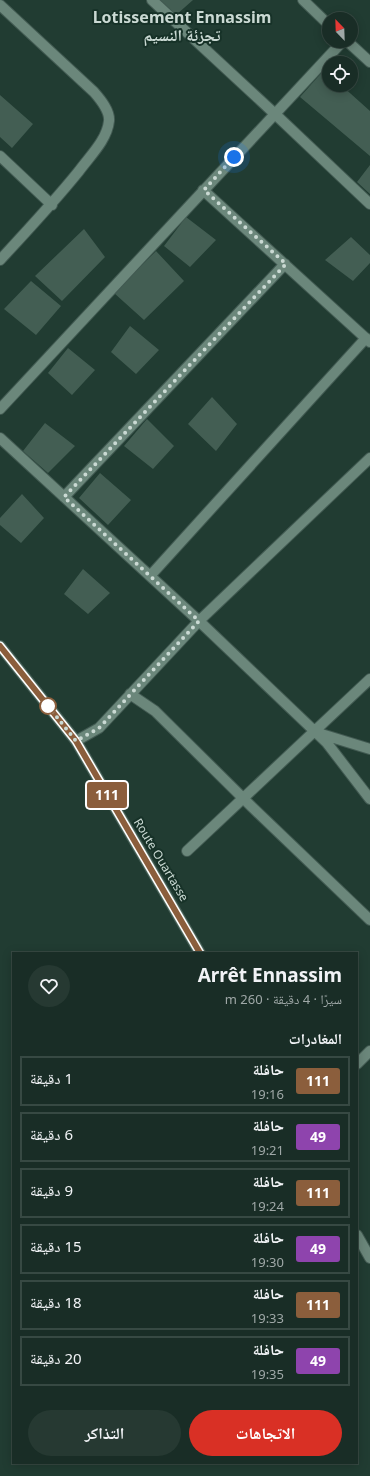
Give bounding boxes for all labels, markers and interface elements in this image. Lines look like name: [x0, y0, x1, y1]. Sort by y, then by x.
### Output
district label: Lotissement Ennassim تجزئة النسيم: [93, 6, 271, 47]
north arrow: [322, 12, 358, 48]
map controls: [322, 12, 358, 92]
button: locate: [322, 56, 358, 92]
your location: [224, 147, 244, 167]
unlabelled marker: [39, 697, 57, 715]
line badge: 111: [84, 782, 130, 808]
text: 111: [95, 785, 119, 804]
street label: Route Ouartasse: [130, 815, 193, 905]
text: Arrêt Ennassim: [198, 962, 342, 988]
button: heart: [28, 965, 70, 1007]
text: سيرًا · 4 دقيقة · 260 m: [225, 990, 342, 1008]
text: المغادرات: [289, 1028, 342, 1048]
text: حافلة: [253, 1059, 284, 1079]
text: 1 دقيقة: [30, 1068, 73, 1088]
text: 111: [306, 1071, 330, 1090]
text: 19:16: [251, 1085, 284, 1103]
text: حافلة: [253, 1115, 284, 1135]
text: 6 دقيقة: [30, 1124, 73, 1144]
text: 49: [310, 1127, 326, 1146]
text: 19:21: [251, 1141, 284, 1159]
text: حافلة: [253, 1171, 284, 1191]
text: 9 دقيقة: [30, 1180, 73, 1200]
text: 111: [306, 1183, 330, 1202]
text: 19:24: [251, 1197, 284, 1215]
text: حافلة: [253, 1227, 284, 1247]
text: 15 دقيقة: [30, 1236, 82, 1256]
text: 49: [310, 1239, 326, 1258]
text: 19:30: [251, 1253, 284, 1271]
text: حافلة: [253, 1283, 284, 1303]
text: 18 دقيقة: [30, 1292, 82, 1312]
text: 111: [306, 1295, 330, 1314]
text: 19:33: [251, 1309, 284, 1327]
text: حافلة: [253, 1339, 284, 1359]
text: 20 دقيقة: [30, 1348, 82, 1368]
text: 49: [310, 1351, 326, 1370]
text: 19:35: [251, 1365, 284, 1383]
button: التذاكر: [28, 1410, 181, 1456]
button: الاتجاهات: [189, 1410, 342, 1456]

